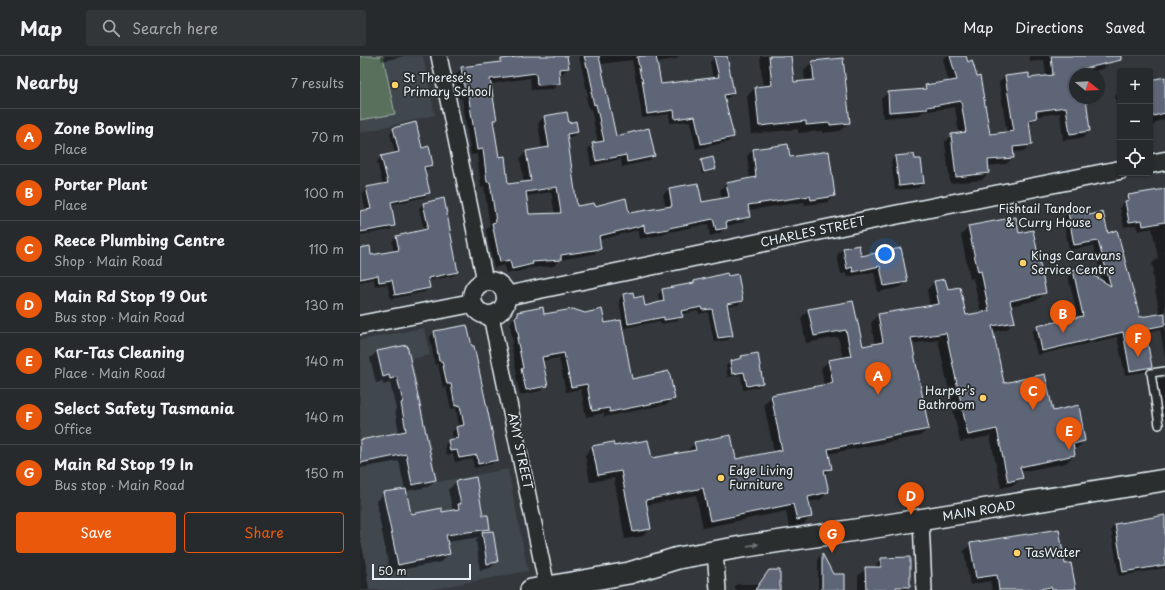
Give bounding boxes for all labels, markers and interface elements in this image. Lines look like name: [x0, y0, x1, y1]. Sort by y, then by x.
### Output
search box: [86, 10, 366, 46]
text: Map: [20, 14, 62, 42]
text: Search here: [132, 16, 218, 39]
icon: search: [100, 17, 122, 39]
text: Map: [963, 17, 993, 38]
text: Directions: [1015, 17, 1083, 38]
text: Saved: [1105, 17, 1145, 38]
place label: St Therese's Primary School: [403, 68, 491, 100]
north arrow: [1069, 68, 1105, 104]
map controls: [1117, 68, 1153, 176]
button: +: [1117, 68, 1153, 104]
text: Nearby: [16, 69, 78, 95]
text: 7 results: [291, 73, 344, 92]
marker: St Therese's Primary School: [390, 80, 400, 90]
button: −: [1117, 104, 1153, 140]
text: Zone Bowling: [54, 116, 154, 139]
text: A: [24, 127, 34, 146]
text: 70 m: [311, 127, 344, 146]
text: Place: [54, 139, 87, 158]
button: locate: [1117, 140, 1153, 176]
text: Porter Plant: [54, 172, 148, 195]
text: B: [25, 183, 33, 202]
text: 100 m: [304, 183, 344, 202]
text: Place: [54, 195, 87, 214]
place label: Fishtail Tandoor & Curry House: [999, 199, 1091, 231]
street label: CHARLES STREET: [759, 211, 868, 251]
marker: Fishtail Tandoor & Curry House: [1094, 211, 1104, 221]
text: Reece Plumbing Centre: [54, 228, 225, 251]
text: C: [24, 239, 34, 258]
text: 110 m: [309, 239, 344, 258]
your location: [875, 244, 895, 264]
place label: Kings Caravans Service Centre: [1031, 246, 1122, 278]
text: Shop · Main Road: [54, 251, 163, 270]
marker: Kings Caravans Service Centre: [1018, 258, 1028, 268]
text: Main Rd Stop 19 Out: [54, 284, 207, 307]
text: D: [24, 295, 34, 314]
text: 130 m: [305, 295, 344, 314]
pin: B: [1050, 300, 1076, 333]
text: Bus stop · Main Road: [54, 307, 185, 326]
pin: F: [1125, 324, 1151, 357]
text: Kar-Tas Cleaning: [54, 340, 185, 363]
text: E: [25, 351, 33, 370]
text: 140 m: [305, 351, 344, 370]
pin: A: [865, 362, 891, 395]
text: Place · Main Road: [54, 363, 166, 382]
pin: C: [1020, 377, 1046, 410]
place label: Harper's Bathroom: [918, 381, 976, 413]
marker: Harper's Bathroom: [978, 393, 988, 403]
text: Select Safety Tasmania: [54, 396, 234, 419]
text: F: [25, 407, 33, 426]
text: 140 m: [305, 407, 344, 426]
street label: AMY STREET: [504, 411, 538, 492]
pin: E: [1056, 417, 1082, 450]
text: Office: [54, 419, 92, 438]
text: Main Rd Stop 19 In: [54, 452, 193, 475]
place label: Edge Living Furniture: [729, 461, 793, 493]
text: G: [24, 463, 34, 482]
text: 150 m: [305, 463, 344, 482]
marker: Edge Living Furniture: [716, 473, 726, 483]
text: Bus stop · Main Road: [54, 475, 185, 494]
pin: D: [898, 482, 924, 515]
street label: MAIN ROAD: [941, 495, 1017, 525]
button: Save: [16, 512, 176, 553]
button: Share: [184, 512, 344, 553]
pin: G: [819, 520, 845, 553]
one-way arrow: [747, 542, 760, 548]
place label: TasWater: [1025, 543, 1081, 561]
marker: TasWater: [1012, 548, 1022, 558]
scale bar: [372, 562, 471, 581]
text: 50 m: [378, 562, 407, 579]

